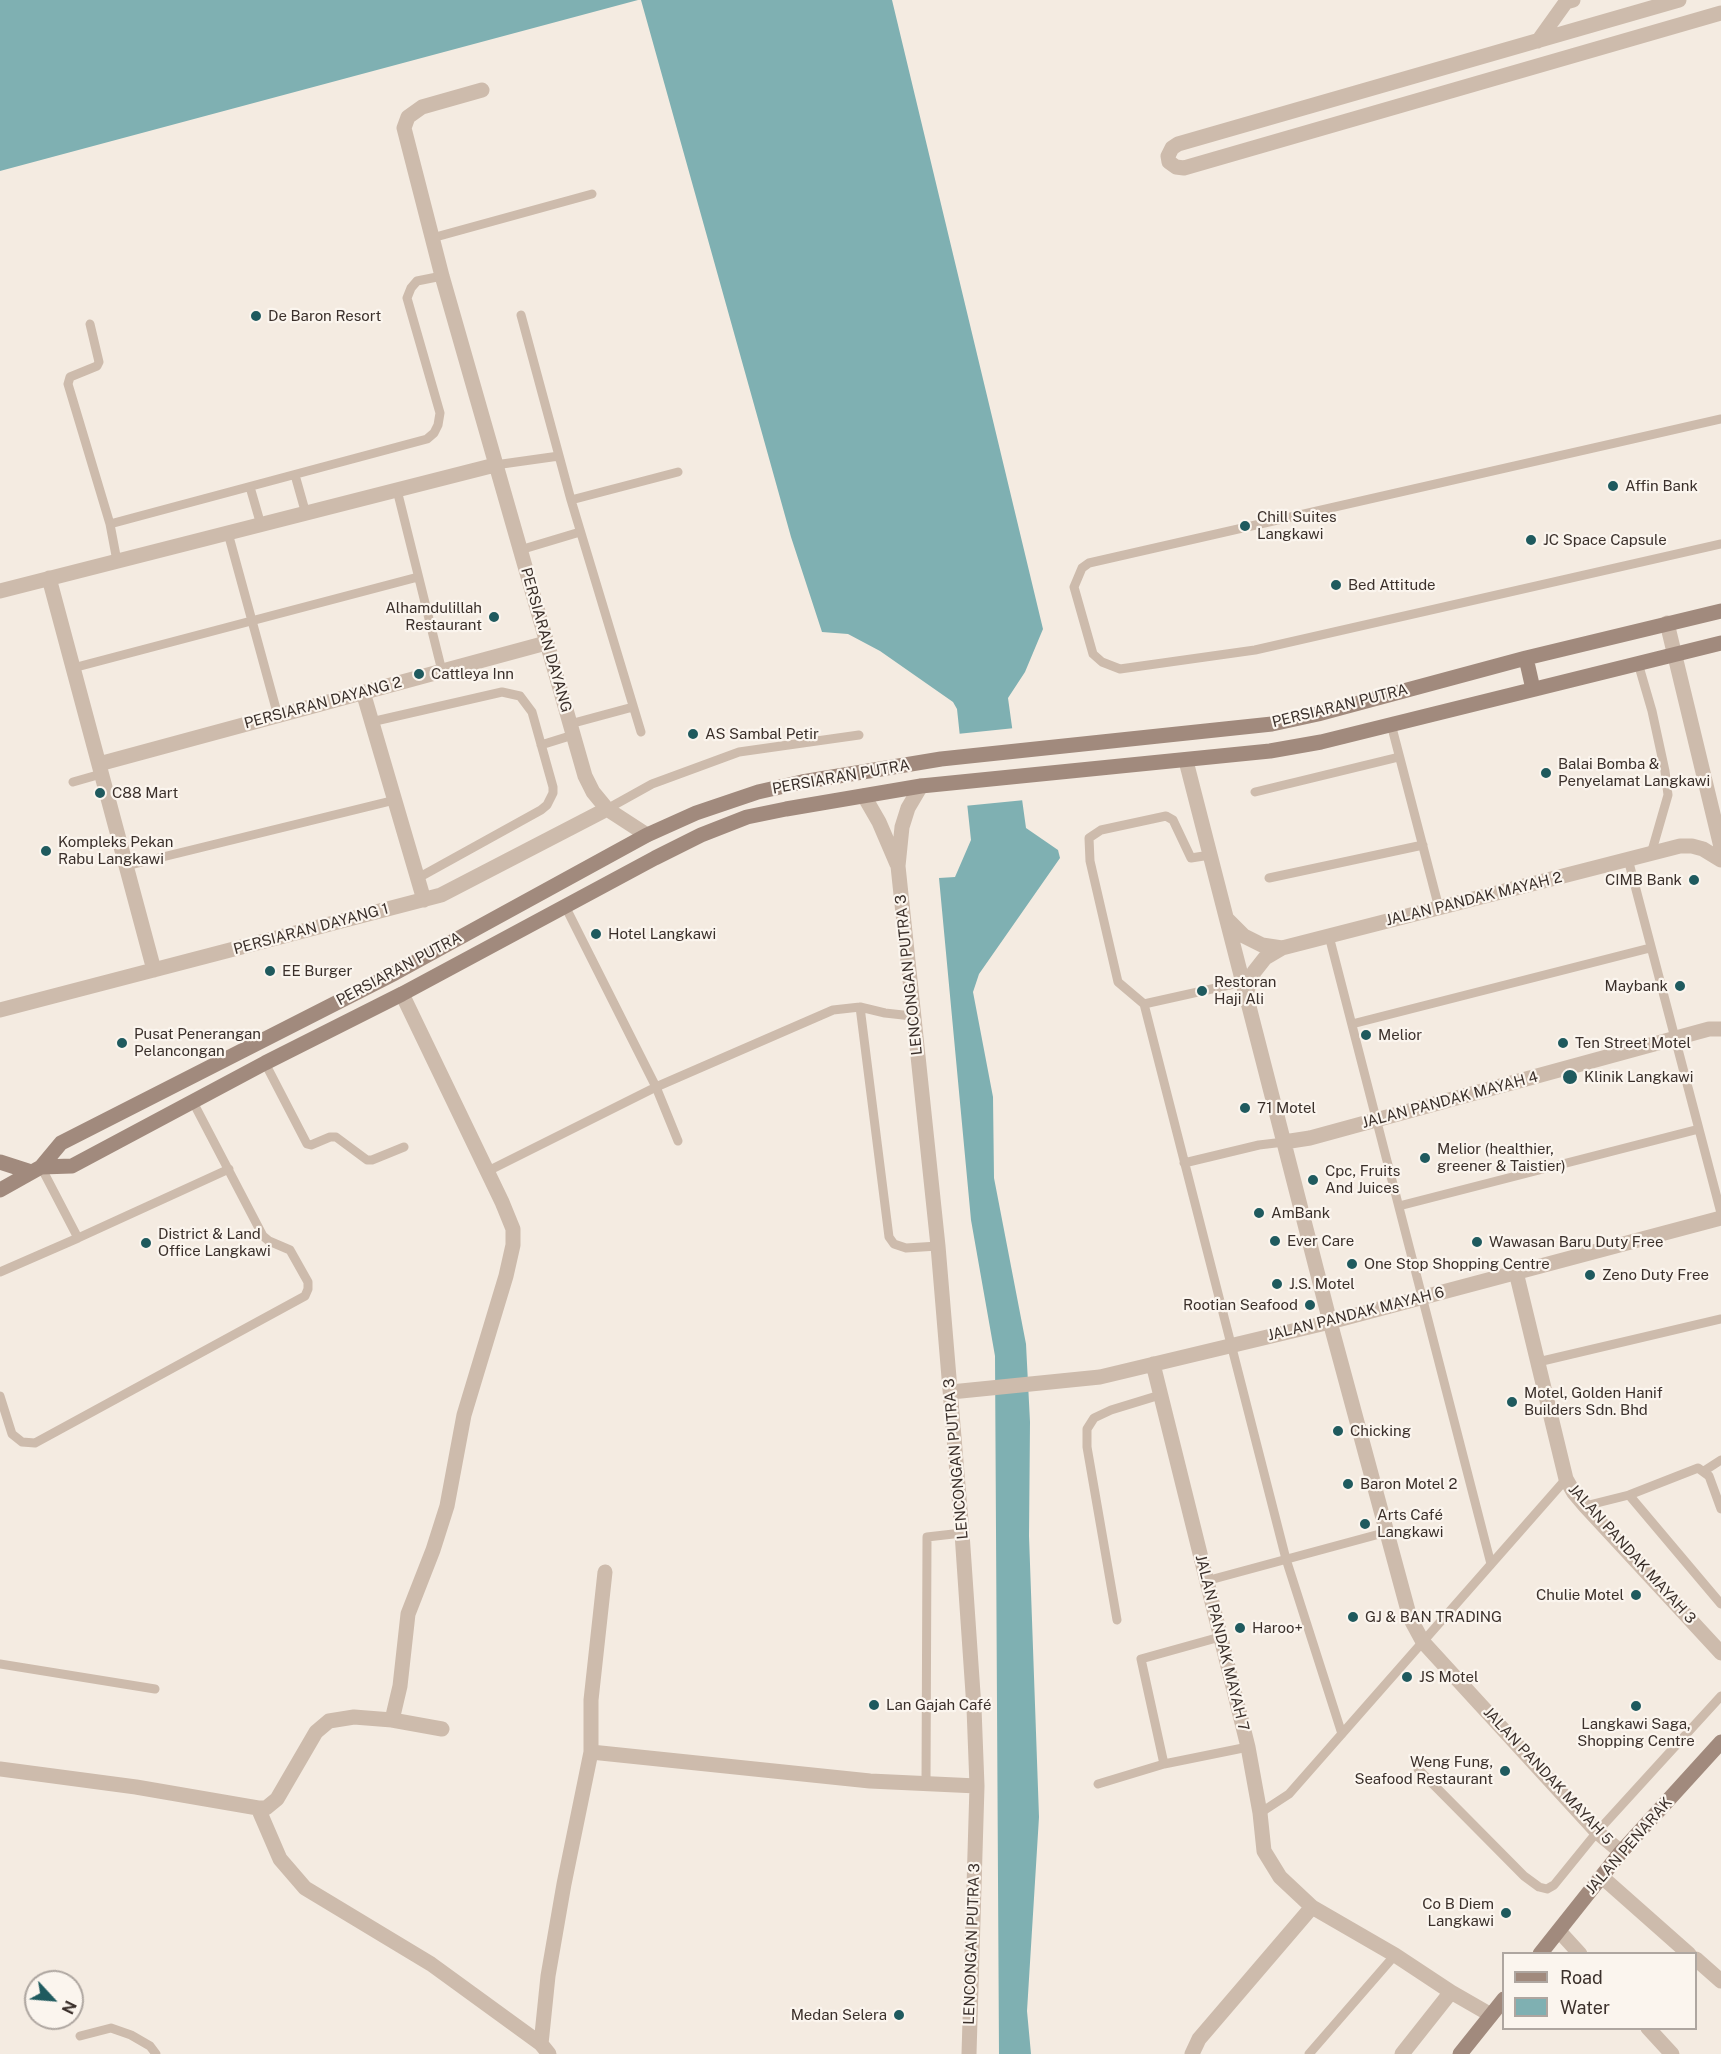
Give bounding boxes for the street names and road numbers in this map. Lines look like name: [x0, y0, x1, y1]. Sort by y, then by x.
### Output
street label: PERSIARAN DAYANG: [517, 565, 575, 715]
street label: PERSIARAN DAYANG 2: [242, 673, 404, 733]
street label: PERSIARAN PUTRA: [1270, 680, 1410, 732]
street label: PERSIARAN PUTRA: [771, 756, 911, 798]
street label: JALAN PANDAK MAYAH 2: [1384, 868, 1564, 930]
street label: LENCONGAN PUTRA 3: [892, 894, 926, 1056]
street label: PERSIARAN DAYANG 1: [232, 900, 390, 958]
street label: PERSIARAN PUTRA: [333, 928, 465, 1010]
street label: JALAN PANDAK MAYAH 4: [1360, 1068, 1540, 1132]
street label: JALAN PANDAK MAYAH 6: [1266, 1283, 1446, 1345]
street label: LENCONGAN PUTRA 3: [940, 1378, 972, 1540]
street label: JALAN PANDAK MAYAH 3: [1565, 1481, 1699, 1627]
street label: JALAN PANDAK MAYAH 7: [1191, 1553, 1253, 1733]
street label: JALAN PANDAK MAYAH 5: [1479, 1703, 1617, 1849]
street label: JALAN PENARAK: [1582, 1794, 1676, 1898]
street label: LENCONGAN PUTRA 3: [960, 1863, 984, 2025]

